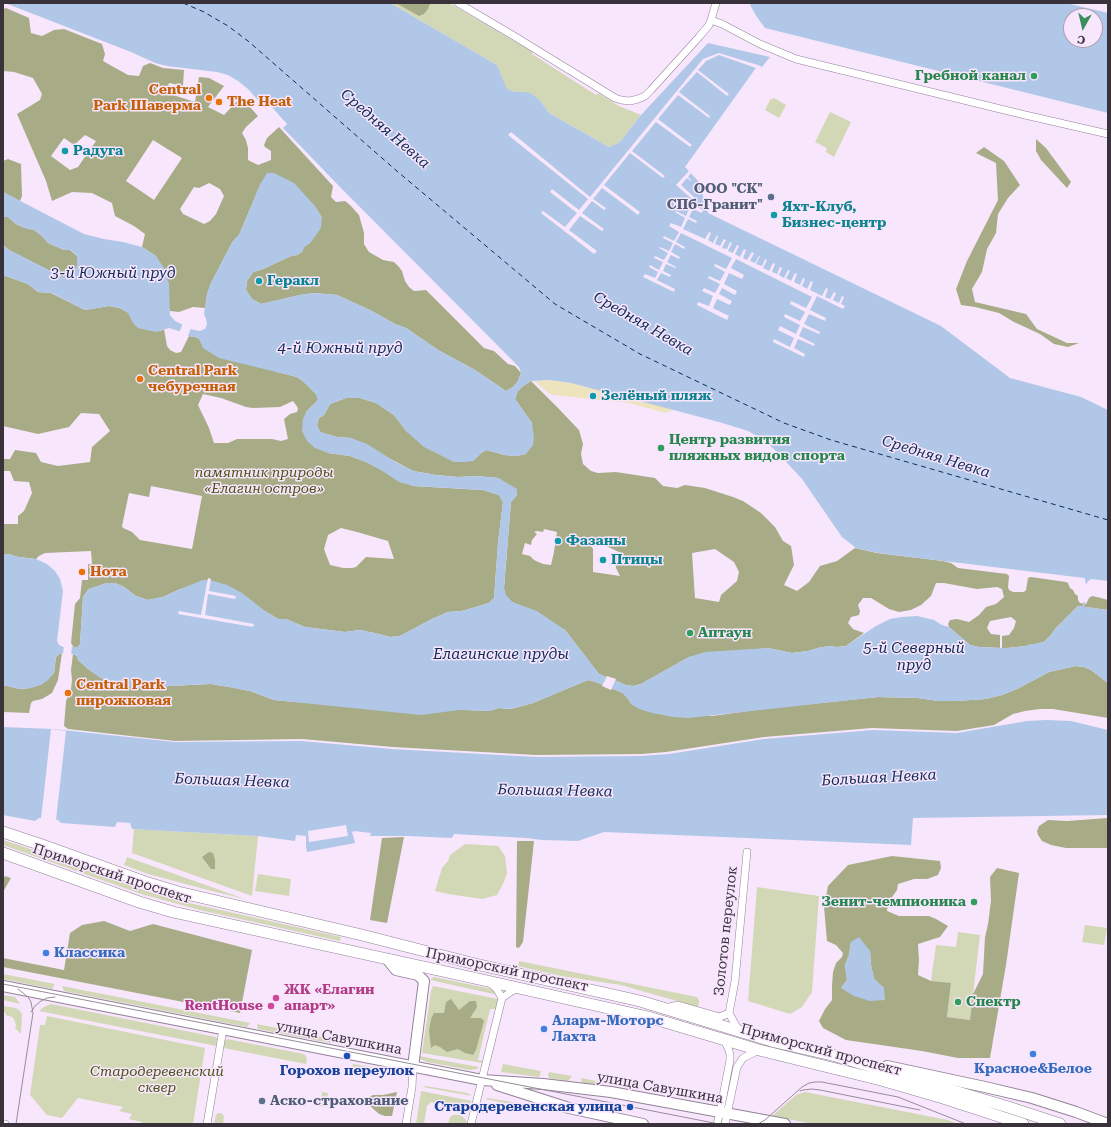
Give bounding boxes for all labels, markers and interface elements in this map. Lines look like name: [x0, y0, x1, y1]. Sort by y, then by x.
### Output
north arrow: [1063, 8, 1103, 48]
text: С: [1077, 32, 1086, 46]
place label: Гребной канал: [915, 68, 1026, 84]
marker: Гребной канал: [1029, 71, 1039, 81]
place label: Central Park Шаверма: [93, 82, 201, 114]
water label: Средняя Невка: [337, 85, 433, 173]
marker: Central Park Шаверма: [204, 93, 214, 103]
place label: The Heat: [227, 94, 292, 110]
marker: The Heat: [214, 97, 224, 107]
place label: Радуга: [73, 143, 123, 159]
marker: Радуга: [60, 146, 70, 156]
place label: ООО "СК" СПб-Гранит": [667, 181, 763, 214]
marker: ООО "СК" СПб-Гранит": [766, 192, 776, 202]
place label: Яхт-Клуб, Бизнес-центр: [782, 199, 886, 232]
marker: Яхт-Клуб, Бизнес-центр: [769, 210, 779, 220]
water label: 3-й Южный пруд: [51, 265, 175, 283]
place label: Геракл: [267, 273, 319, 289]
marker: Геракл: [254, 276, 264, 286]
water label: Средняя Невка: [590, 288, 696, 360]
water label: 4-й Южный пруд: [278, 340, 402, 358]
place label: Central Park чебуречная: [148, 363, 237, 396]
marker: Central Park чебуречная: [135, 374, 145, 384]
place label: Зелёный пляж: [601, 388, 712, 404]
marker: Зелёный пляж: [588, 391, 598, 401]
place label: Центр развития пляжных видов спорта: [669, 432, 845, 464]
water label: Средняя Невка: [880, 432, 992, 482]
marker: Центр развития пляжных видов спорта: [656, 443, 666, 453]
park label: памятник природы «Елагин остров»: [195, 465, 333, 498]
place label: Фазаны: [566, 533, 626, 549]
marker: Фазаны: [553, 536, 563, 546]
place label: Птицы: [611, 552, 663, 568]
marker: Птицы: [598, 555, 608, 565]
place label: Нота: [90, 564, 127, 580]
marker: Нота: [77, 567, 87, 577]
place label: Аптаун: [698, 625, 752, 641]
marker: Аптаун: [685, 628, 695, 638]
water label: 5-й Северный пруд: [863, 640, 965, 675]
water label: Елагинские пруды: [433, 646, 569, 664]
place label: Central Park пирожковая: [76, 677, 171, 710]
marker: Central Park пирожковая: [63, 688, 73, 698]
water label: Большая Невка: [821, 766, 937, 790]
water label: Большая Невка: [174, 770, 290, 792]
water label: Большая Невка: [497, 781, 613, 801]
street label: Приморский проспект: [31, 840, 193, 908]
street label: Золотов переулок: [711, 865, 741, 997]
place label: Зенит-чемпионика: [821, 894, 966, 910]
marker: Зенит-чемпионика: [969, 897, 979, 907]
place label: Классика: [54, 945, 125, 961]
street label: Приморский проспект: [424, 945, 590, 995]
marker: Классика: [41, 948, 51, 958]
place label: ЖК «Елагин апарт»: [284, 982, 375, 1014]
marker: ЖК «Елагин апарт»: [271, 993, 281, 1003]
place label: Спектр: [966, 994, 1021, 1010]
marker: Спектр: [953, 997, 963, 1007]
place label: RentHouse: [184, 998, 263, 1014]
marker: RentHouse: [266, 1001, 276, 1011]
place label: Аларм-Моторс Лахта: [552, 1013, 664, 1046]
street label: улица Савушкина: [275, 1018, 403, 1058]
street label: Приморский проспект: [739, 1020, 903, 1080]
marker: Аларм-Моторс Лахта: [539, 1024, 549, 1034]
marker: Красное&Белое: [1028, 1049, 1038, 1059]
marker: Горохов переулок: [342, 1051, 352, 1061]
place label: Красное&Белое: [974, 1061, 1092, 1077]
place label: Горохов переулок: [280, 1063, 414, 1079]
park label: Стародеревенский сквер: [90, 1064, 224, 1096]
street label: улица Савушкина: [596, 1069, 724, 1107]
place label: Аско-страхование: [270, 1093, 408, 1109]
marker: Аско-страхование: [257, 1096, 267, 1106]
place label: Стародеревенская улица: [434, 1099, 622, 1115]
marker: Стародеревенская улица: [625, 1102, 635, 1112]

